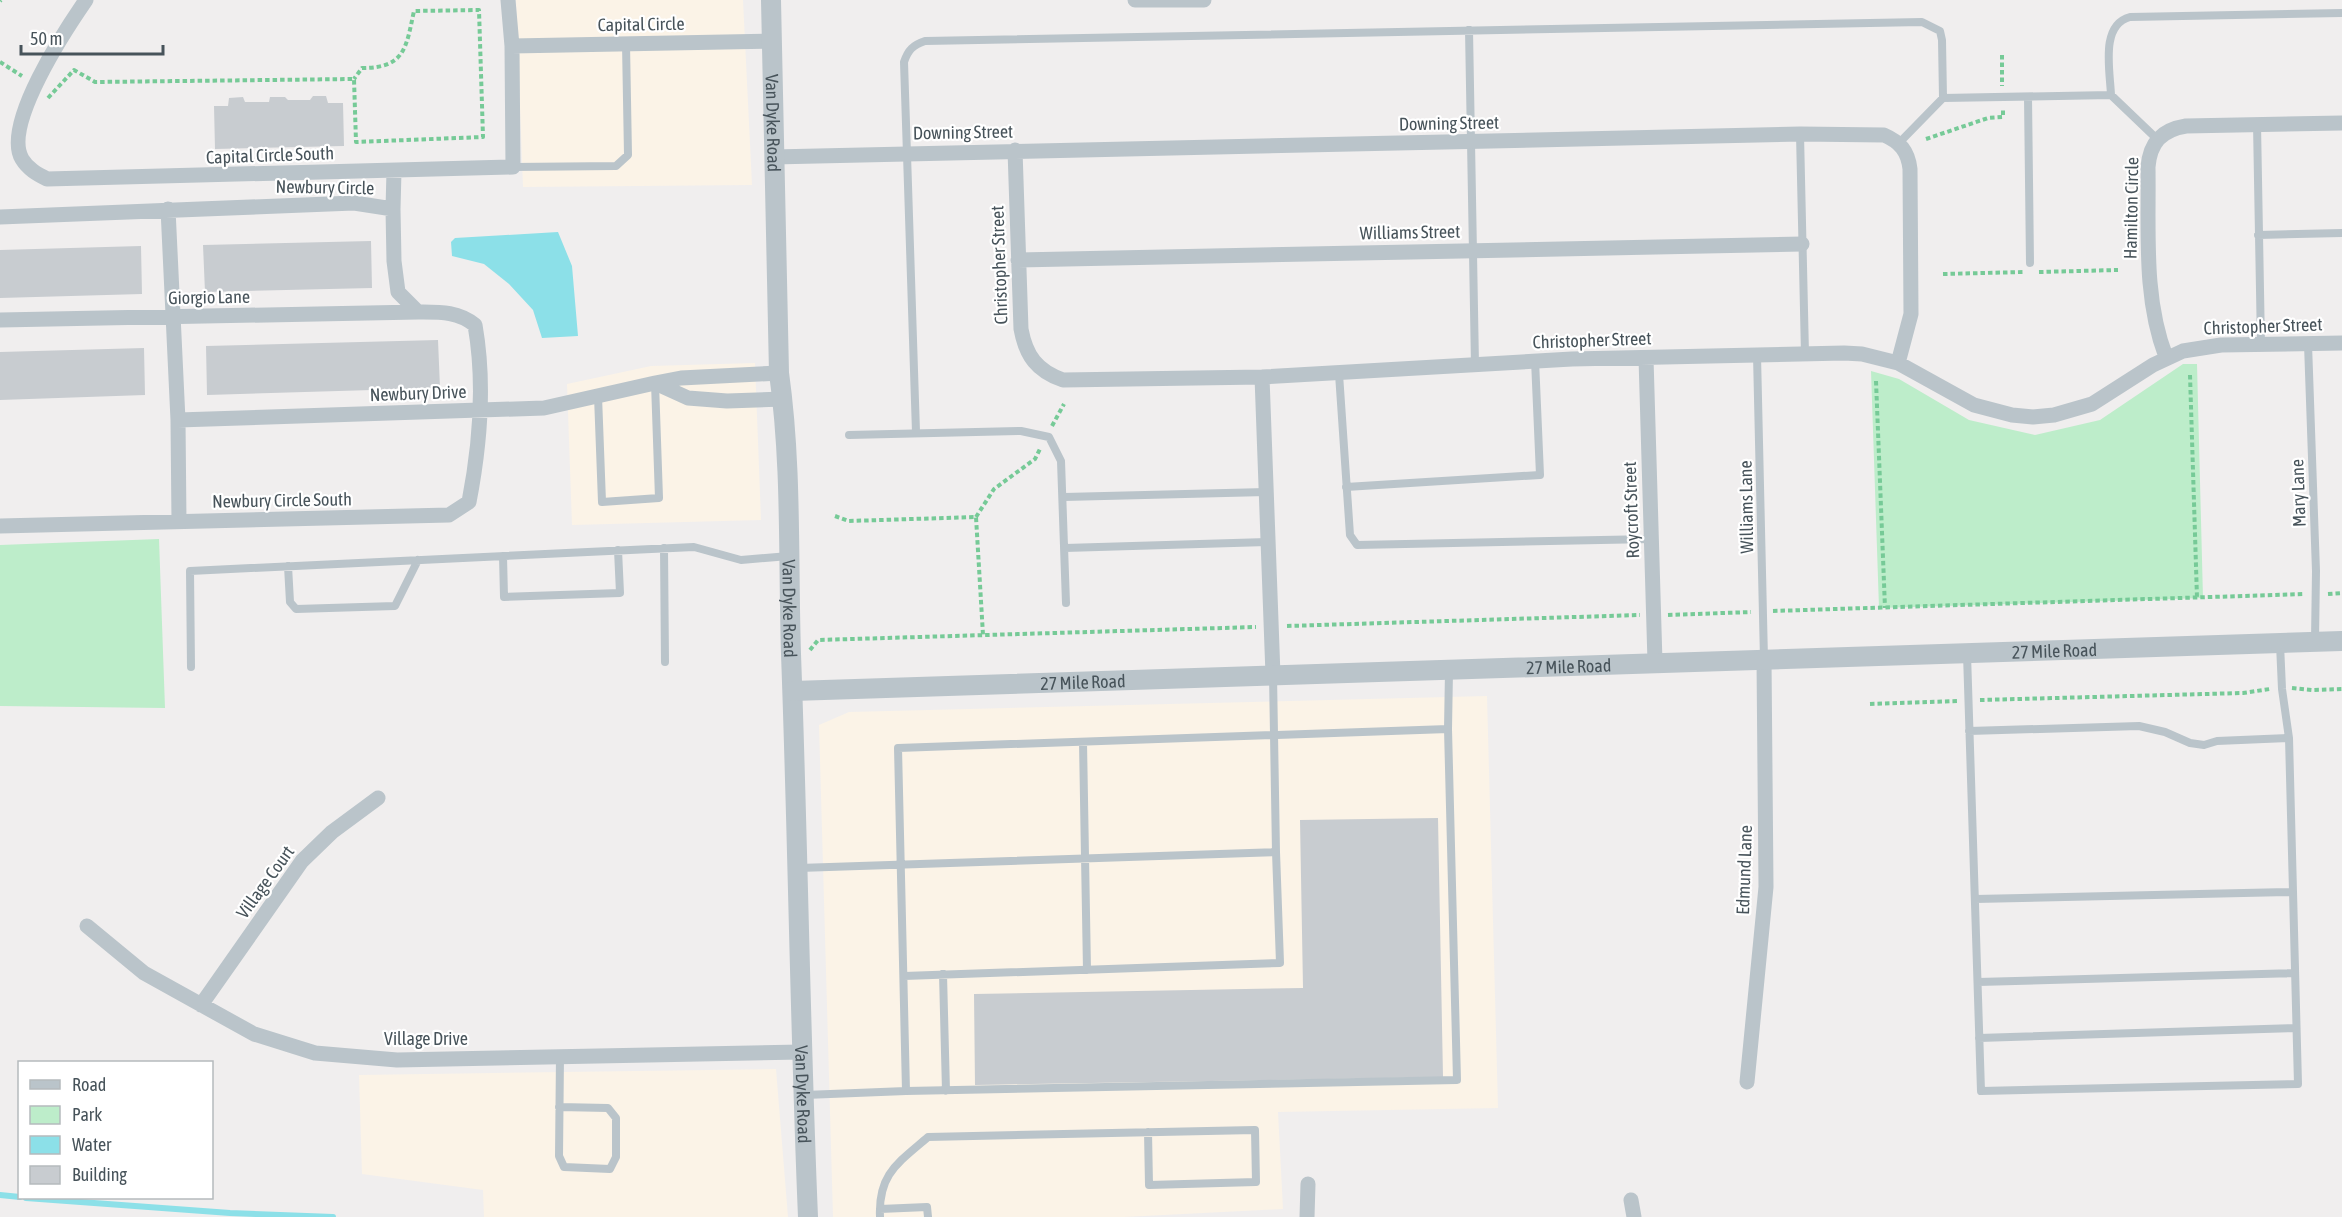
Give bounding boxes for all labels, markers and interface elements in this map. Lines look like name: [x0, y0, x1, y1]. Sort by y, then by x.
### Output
street label: Capital Circle: [597, 13, 685, 35]
scale bar: [21, 18, 164, 56]
text: 50 m: [30, 28, 62, 49]
street label: Van Dyke Road: [762, 74, 785, 172]
street label: Downing Street: [1399, 112, 1499, 134]
street label: Downing Street: [913, 121, 1013, 143]
street label: Capital Circle South: [206, 142, 334, 168]
street label: Hamilton Circle: [2120, 157, 2142, 259]
street label: Newbury Circle: [275, 176, 375, 198]
street label: Christopher Street: [986, 205, 1012, 325]
street label: Williams Street: [1360, 221, 1460, 243]
street label: Giorgio Lane: [168, 286, 250, 308]
street label: Christopher Street: [2203, 313, 2323, 339]
street label: Christopher Street: [1532, 327, 1652, 353]
street label: Newbury Drive: [369, 381, 467, 405]
street label: Mary Lane: [2286, 459, 2310, 527]
street label: Williams Lane: [1735, 460, 1757, 554]
street label: Roycroft Street: [1619, 461, 1643, 559]
street label: Newbury Circle South: [212, 488, 352, 512]
street label: Van Dyke Road: [779, 559, 802, 658]
street label: 27 Mile Road: [2011, 638, 2097, 662]
street label: 27 Mile Road: [1526, 654, 1612, 678]
street label: 27 Mile Road: [1040, 670, 1126, 694]
street label: Edmund Lane: [1732, 825, 1756, 915]
street label: Village Court: [232, 842, 298, 922]
street label: Village Drive: [384, 1028, 468, 1049]
street label: Van Dyke Road: [792, 1045, 816, 1144]
legend: [18, 1061, 213, 1199]
text: Road: [72, 1074, 106, 1095]
text: Park: [72, 1104, 102, 1125]
text: Water: [72, 1134, 112, 1155]
text: Building: [72, 1164, 127, 1185]

